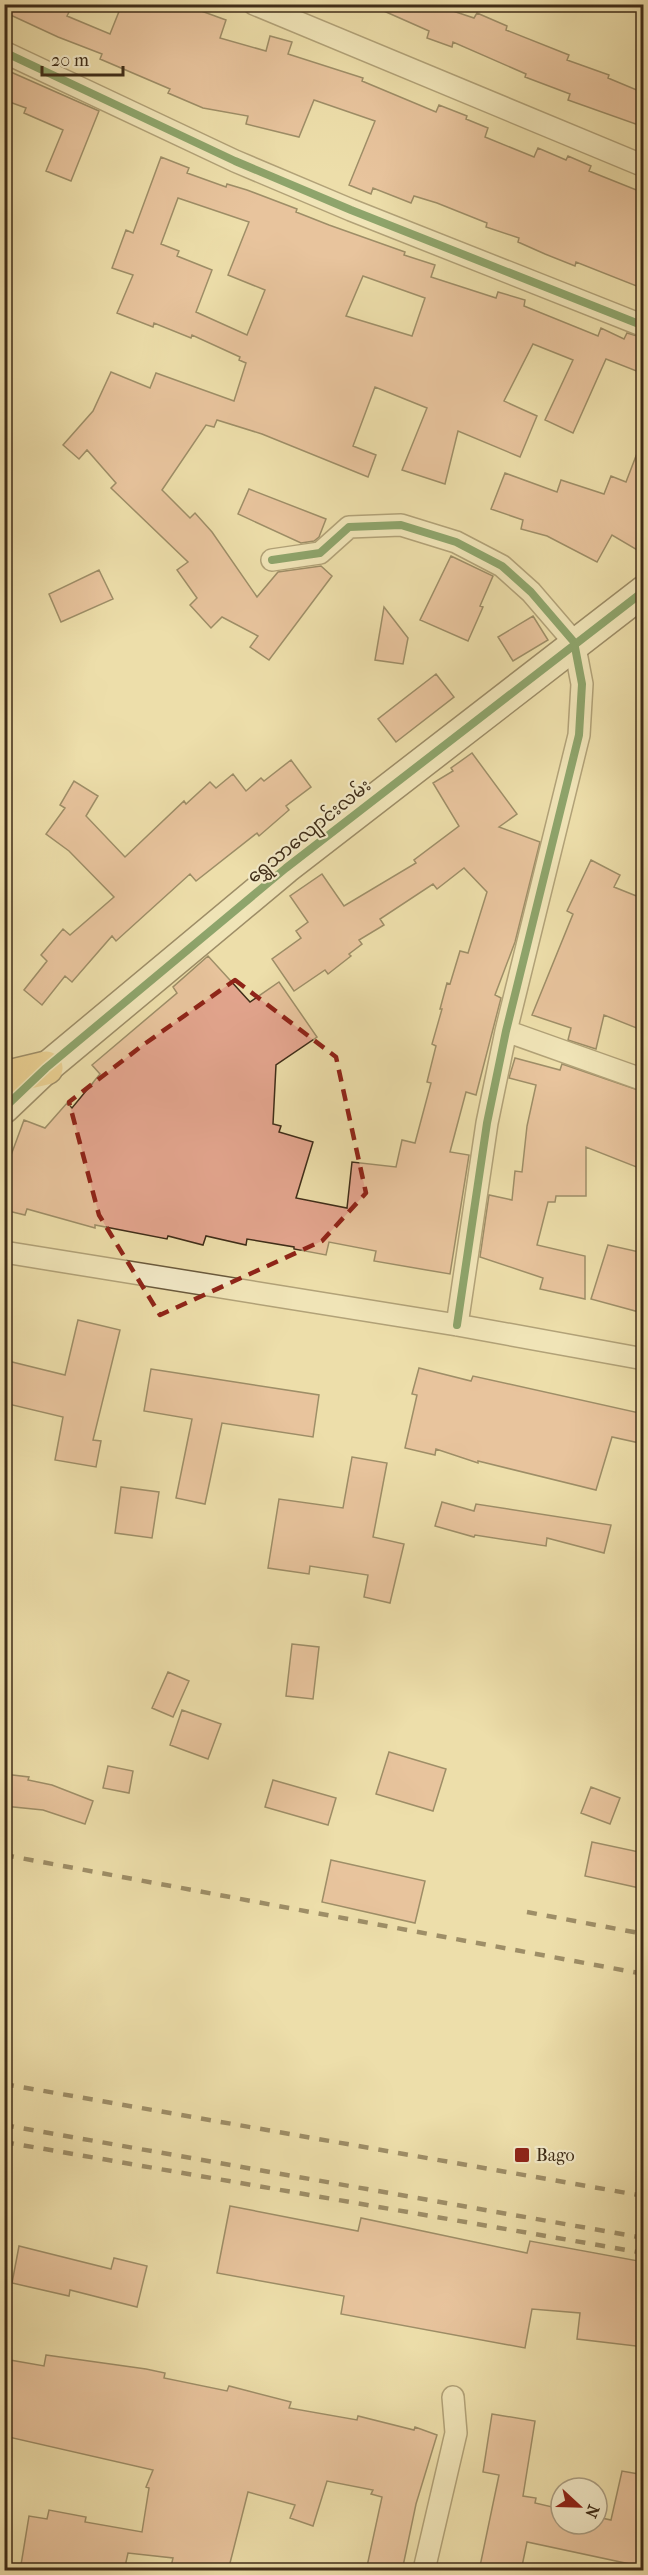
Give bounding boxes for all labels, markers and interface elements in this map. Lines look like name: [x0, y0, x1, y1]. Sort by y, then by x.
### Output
scale bar: [42, 39, 123, 77]
text: 20 m: [51, 50, 89, 71]
street label: ရွှေသာလျောင်းလမ်း: [241, 773, 378, 891]
place label: Bago: [536, 2145, 575, 2166]
marker: Bago: [513, 2146, 531, 2164]
north arrow: [549, 2476, 609, 2536]
text: N: [581, 2502, 604, 2521]

